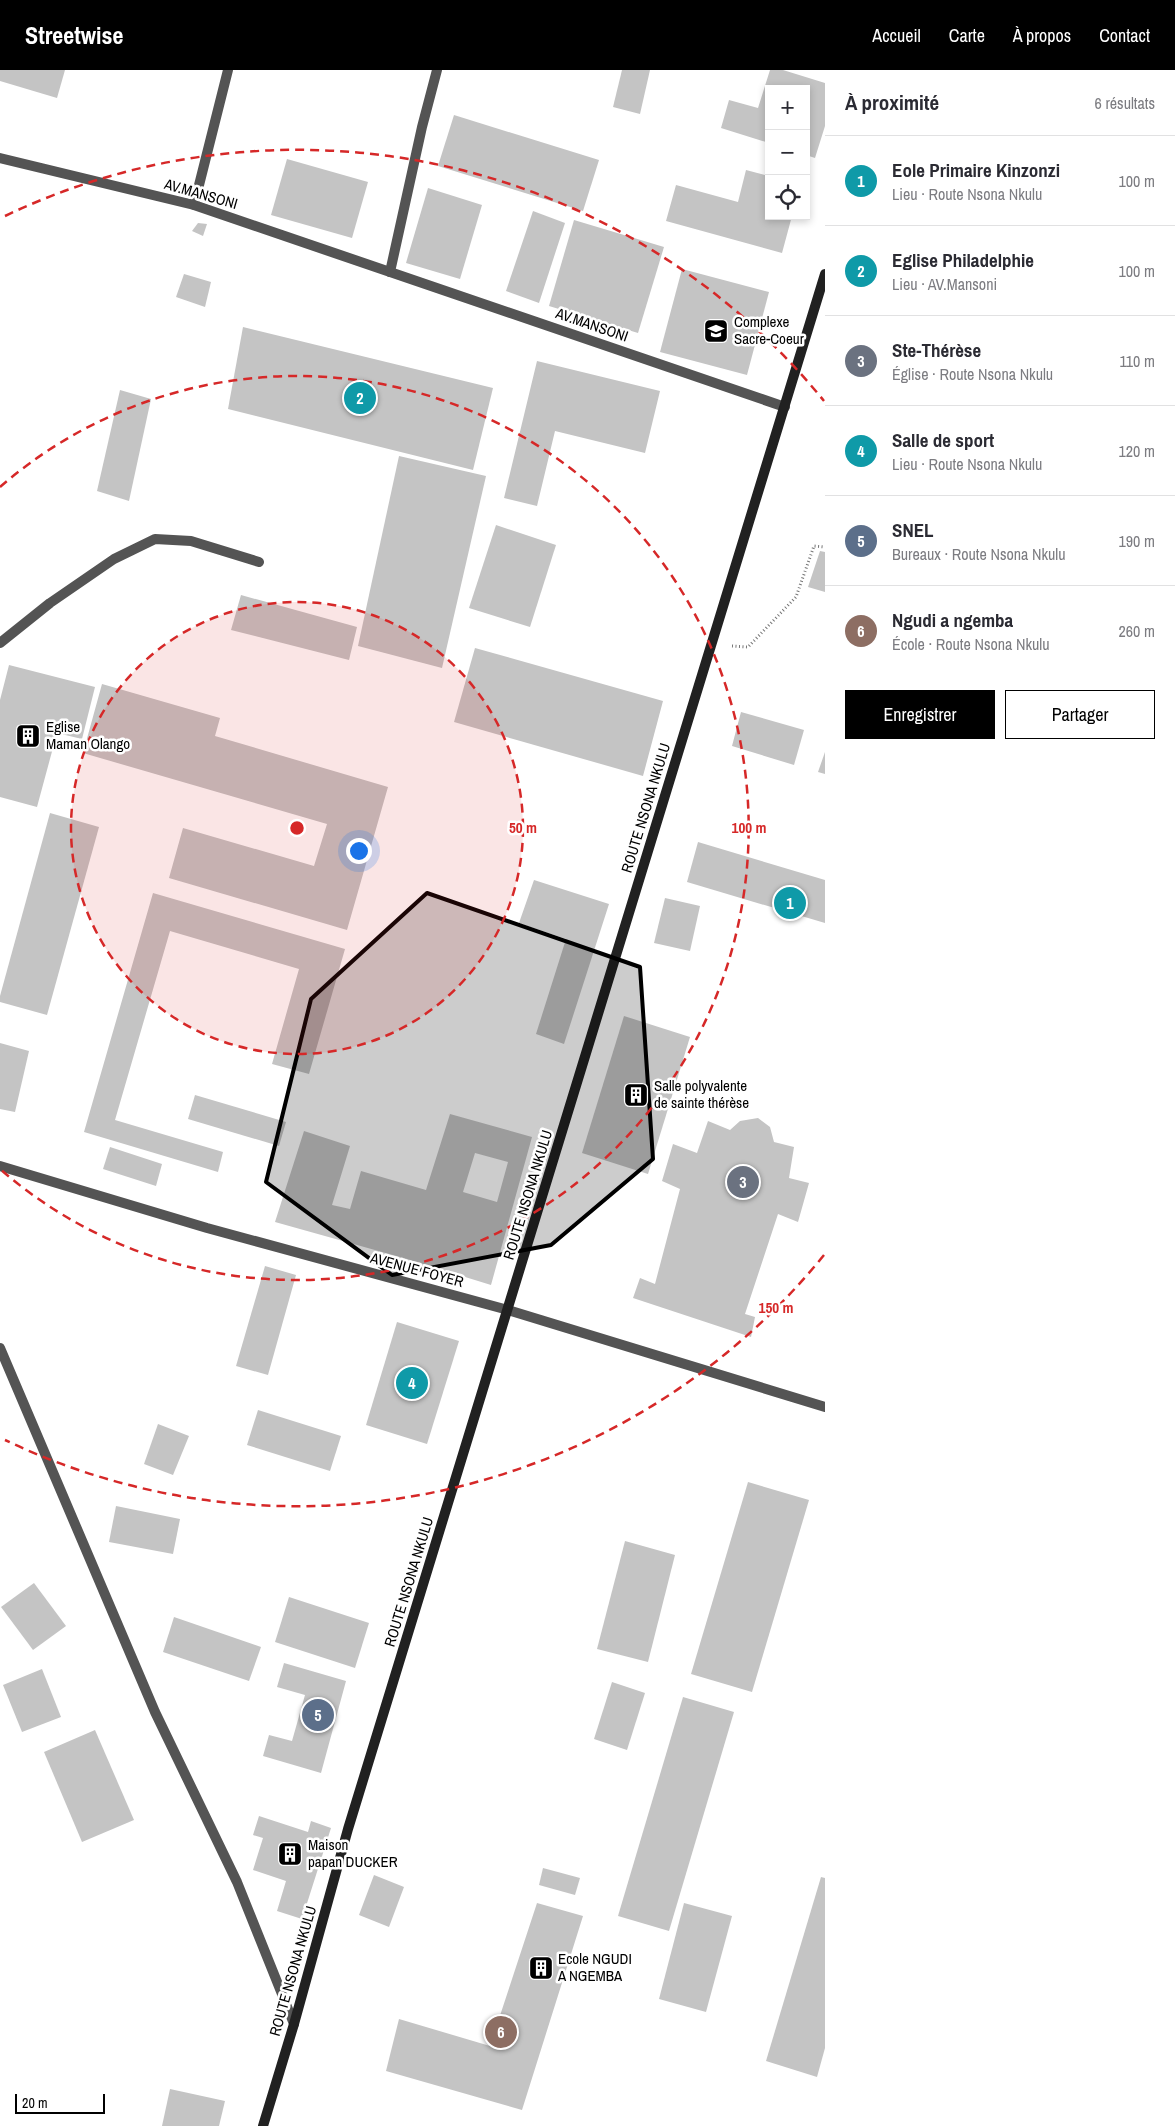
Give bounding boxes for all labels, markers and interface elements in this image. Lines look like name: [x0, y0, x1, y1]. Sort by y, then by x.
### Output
text: Streetwise: [25, 19, 123, 51]
text: Accueil: [872, 23, 921, 48]
text: Carte: [949, 23, 985, 48]
text: À propos: [1013, 23, 1071, 48]
text: Contact: [1099, 23, 1150, 48]
map controls: [765, 85, 810, 220]
button: +: [765, 85, 810, 130]
text: À proximité: [845, 88, 939, 117]
text: 6 résultats: [1094, 92, 1155, 114]
button: −: [765, 130, 810, 175]
text: Eole Primaire Kinzonzi: [892, 157, 1060, 183]
text: 1: [857, 170, 865, 192]
text: 100 m: [1119, 170, 1155, 192]
street label: AV.MANSONI: [161, 173, 240, 214]
button: locate: [765, 175, 810, 220]
text: Lieu · Route Nsona Nkulu: [892, 183, 1042, 205]
text: Eglise Philadelphie: [892, 247, 1034, 273]
text: 2: [857, 260, 865, 282]
text: 100 m: [1119, 260, 1155, 282]
text: Lieu · AV.Mansoni: [892, 273, 997, 295]
street label: AV.MANSONI: [552, 302, 631, 347]
place label: Complexe Sacre-Coeur: [734, 311, 804, 349]
school or university icon: Complexe Sacre-Coeur: [703, 318, 729, 344]
text: Ste-Thérèse: [892, 337, 981, 363]
text: 3: [857, 350, 865, 372]
text: 110 m: [1119, 350, 1155, 372]
text: Église · Route Nsona Nkulu: [892, 363, 1053, 385]
pin: 2: [344, 379, 376, 417]
text: Salle de sport: [892, 427, 994, 453]
text: 4: [857, 440, 865, 462]
text: 120 m: [1119, 440, 1155, 462]
text: Lieu · Route Nsona Nkulu: [892, 453, 1042, 475]
text: SNEL: [892, 517, 934, 543]
text: 5: [857, 530, 865, 552]
text: 190 m: [1119, 530, 1155, 552]
text: Bureaux · Route Nsona Nkulu: [892, 543, 1066, 565]
text: Ngudi a ngemba: [892, 607, 1013, 633]
text: 6: [857, 620, 865, 642]
text: 260 m: [1119, 620, 1155, 642]
text: École · Route Nsona Nkulu: [892, 633, 1050, 655]
button: Enregistrer: [845, 690, 995, 739]
button: Partager: [1005, 690, 1155, 739]
place label: Eglise Maman Olango: [46, 716, 130, 754]
building icon: Eglise Maman Olango: [15, 723, 41, 749]
street label: ROUTE NSONA NKULU: [616, 740, 675, 875]
text: 50 m: [509, 817, 537, 838]
text: 100 m: [732, 817, 766, 838]
centre of rings: [288, 819, 306, 837]
your location: [346, 838, 372, 864]
pin: 1: [774, 884, 806, 922]
place label: Salle polyvalente de sainte thérèse: [654, 1075, 749, 1113]
building icon: Salle polyvalente de sainte thérèse: [623, 1082, 649, 1108]
street label: ROUTE NSONA NKULU: [498, 1127, 557, 1262]
pin: 3: [727, 1163, 759, 1201]
street label: AVENUE FOYER: [367, 1247, 466, 1292]
text: 150 m: [759, 1297, 793, 1318]
pin: 4: [396, 1364, 428, 1402]
street label: ROUTE NSONA NKULU: [379, 1514, 438, 1649]
pin: 5: [302, 1696, 334, 1734]
place label: Maison papan DUCKER: [308, 1834, 398, 1872]
building icon: Maison papan DUCKER: [277, 1841, 303, 1867]
street label: ROUTE NSONA NKULU: [264, 1903, 321, 2038]
place label: Ecole NGUDI A NGEMBA: [557, 1948, 632, 1986]
building icon: Ecole NGUDI A NGEMBA: [528, 1955, 554, 1981]
pin: 6: [485, 2013, 517, 2051]
scale bar: [15, 2091, 105, 2114]
text: 20 m: [22, 2094, 48, 2112]

